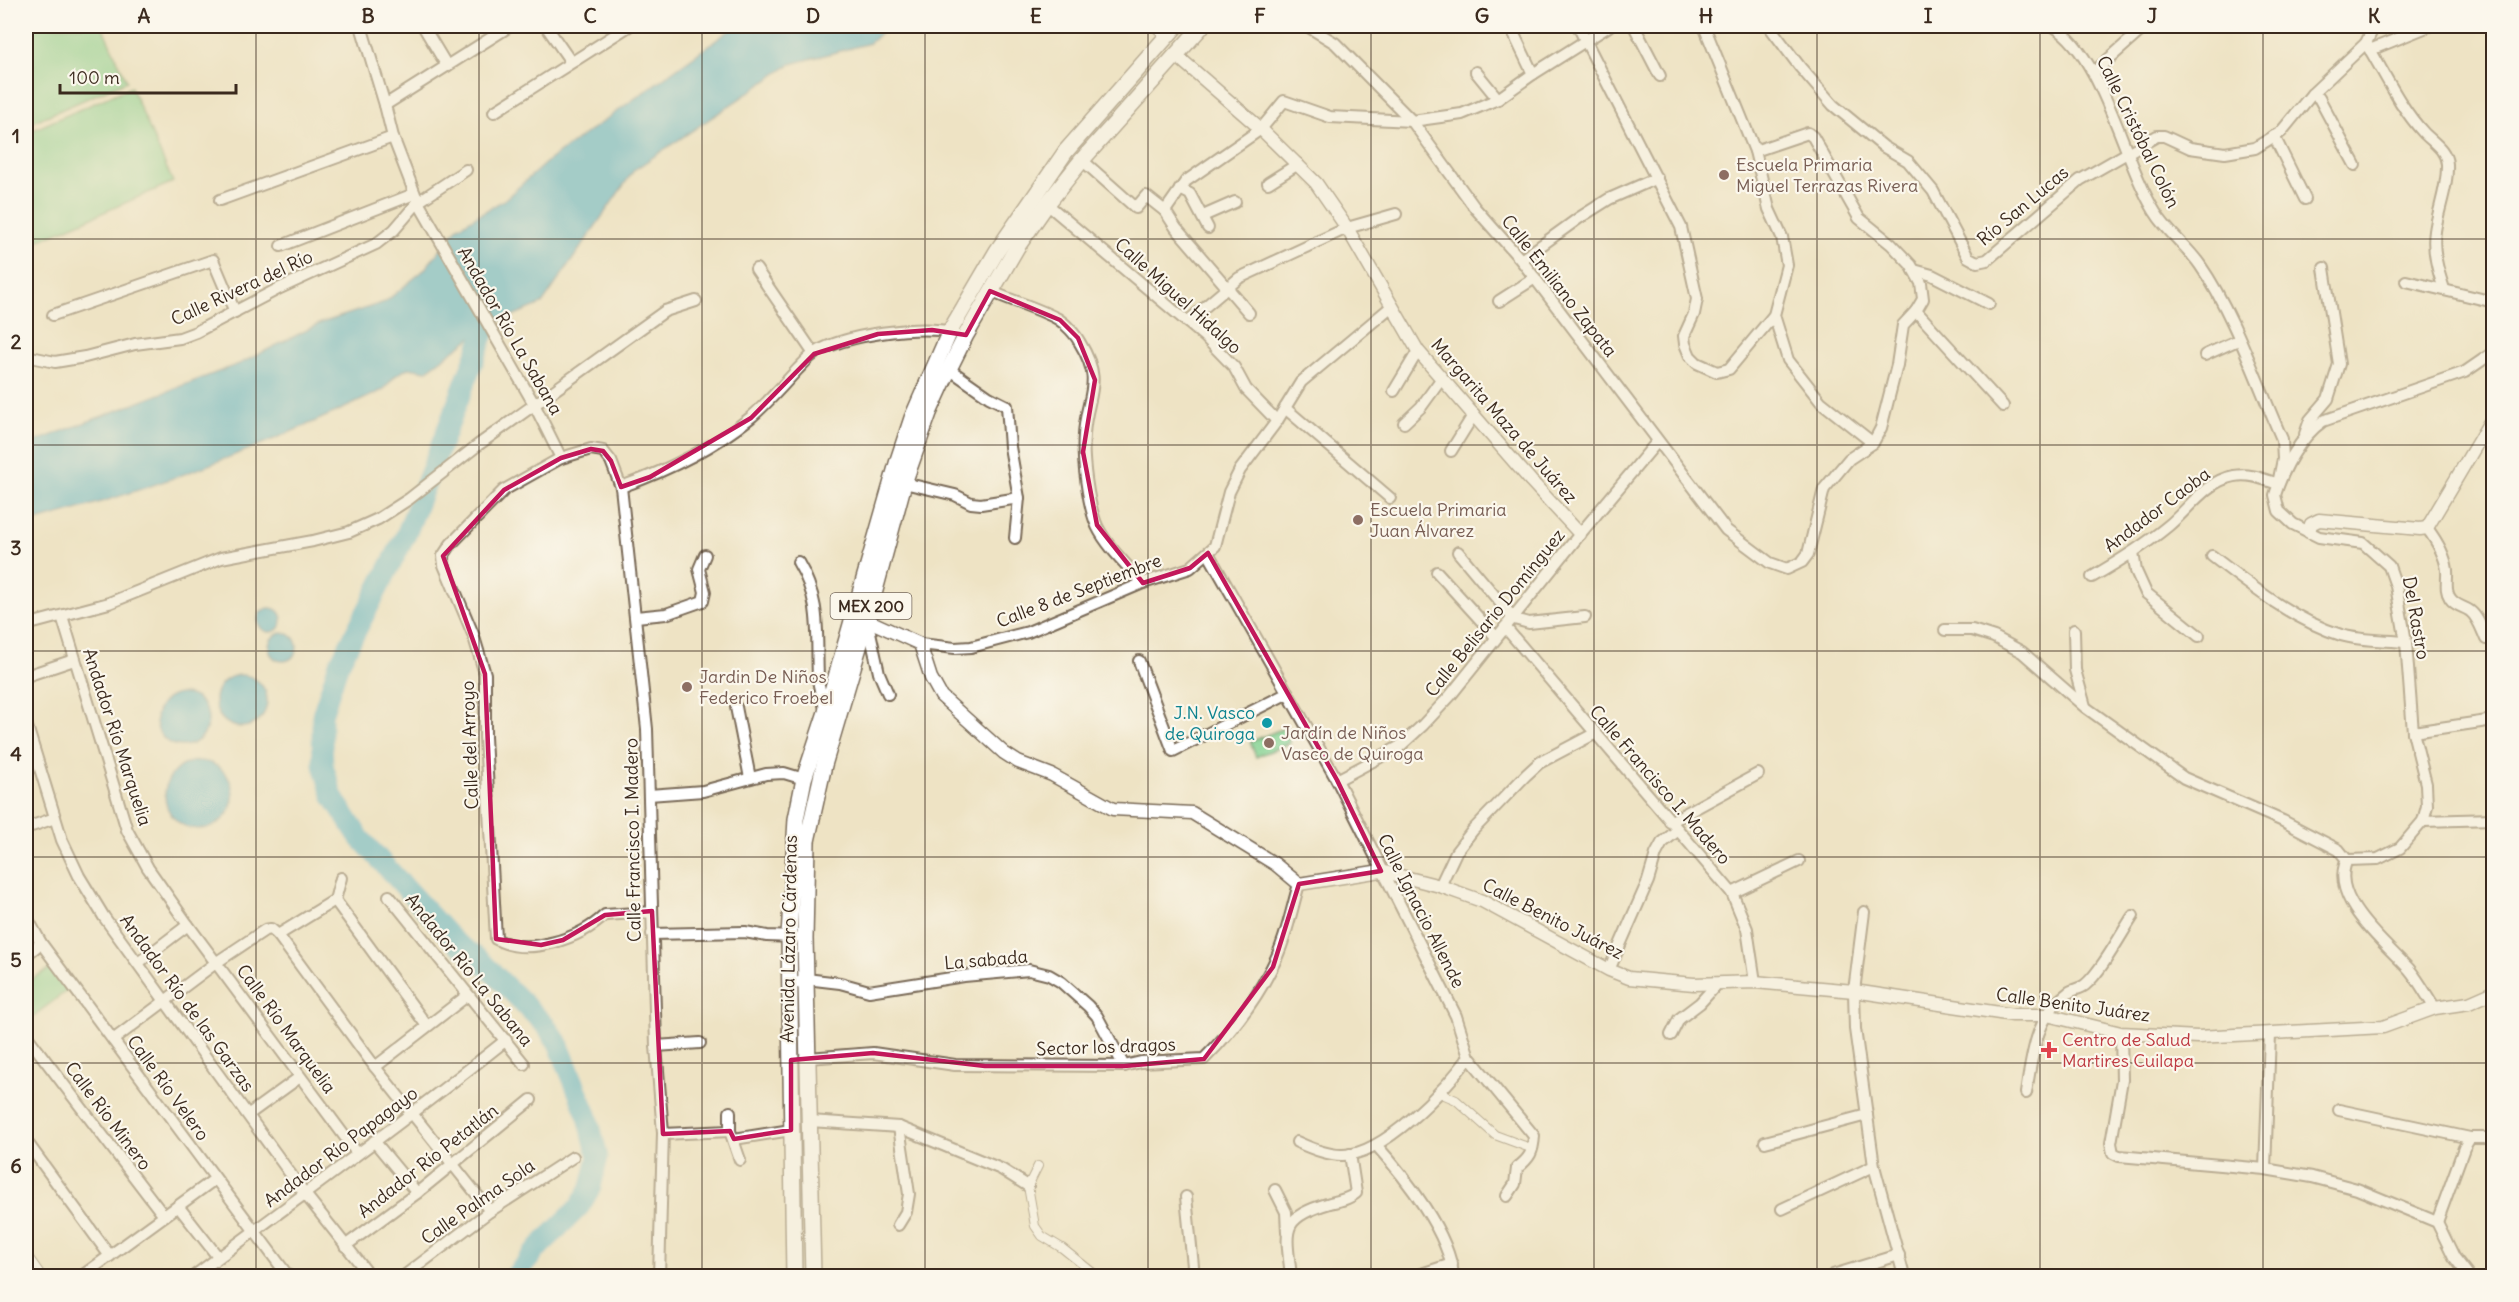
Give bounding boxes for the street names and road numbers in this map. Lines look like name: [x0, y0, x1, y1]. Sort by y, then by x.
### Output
street label: Calle Cristóbal Colón: [2092, 52, 2185, 212]
street label: Río San Lucas: [1972, 161, 2073, 251]
street label: Calle Emiliano Zapata: [1497, 210, 1622, 362]
street label: Calle Miguel Hidalgo: [1110, 233, 1247, 359]
street label: Andador Río La Sabana: [453, 243, 568, 419]
street label: Calle Rivera del Río: [167, 245, 316, 330]
street label: Margarita Maza de Juárez: [1426, 333, 1583, 508]
street label: Andador Caoba: [2099, 462, 2214, 557]
street label: Calle Belisario Domínguez: [1420, 524, 1570, 701]
street label: Calle 8 de Septiembre: [993, 548, 1165, 633]
street label: Del Rastro: [2398, 575, 2435, 661]
road number: MEX 200: [830, 593, 912, 619]
street label: Andador Río Marquelia: [78, 645, 157, 829]
street label: Calle del Arroyo: [456, 680, 483, 810]
street label: Calle Francisco I. Madero: [1585, 700, 1736, 869]
street label: Calle Francisco I. Madero: [619, 738, 646, 942]
street label: Calle Ignacio Allende: [1373, 830, 1470, 992]
street label: Avenida Lázaro Cárdenas: [775, 835, 802, 1043]
street label: Calle Benito Juárez: [1479, 873, 1628, 964]
street label: Andador Río La Sabana: [401, 888, 538, 1051]
street label: Andador Río de las Garzas: [115, 909, 260, 1096]
street label: La sabada: [943, 944, 1029, 975]
street label: Calle Río Marquelia: [232, 960, 341, 1098]
street label: Calle Benito Juárez: [1995, 982, 2152, 1027]
street label: Calle Río Velero: [122, 1030, 215, 1145]
street label: Sector los dragos: [1036, 1033, 1176, 1060]
street label: Calle Río Minero: [60, 1057, 157, 1174]
street label: Andador Río Papagayo: [259, 1081, 422, 1212]
street label: Andador Río Petatlán: [353, 1099, 503, 1223]
street label: Calle Palma Sola: [416, 1154, 539, 1249]

